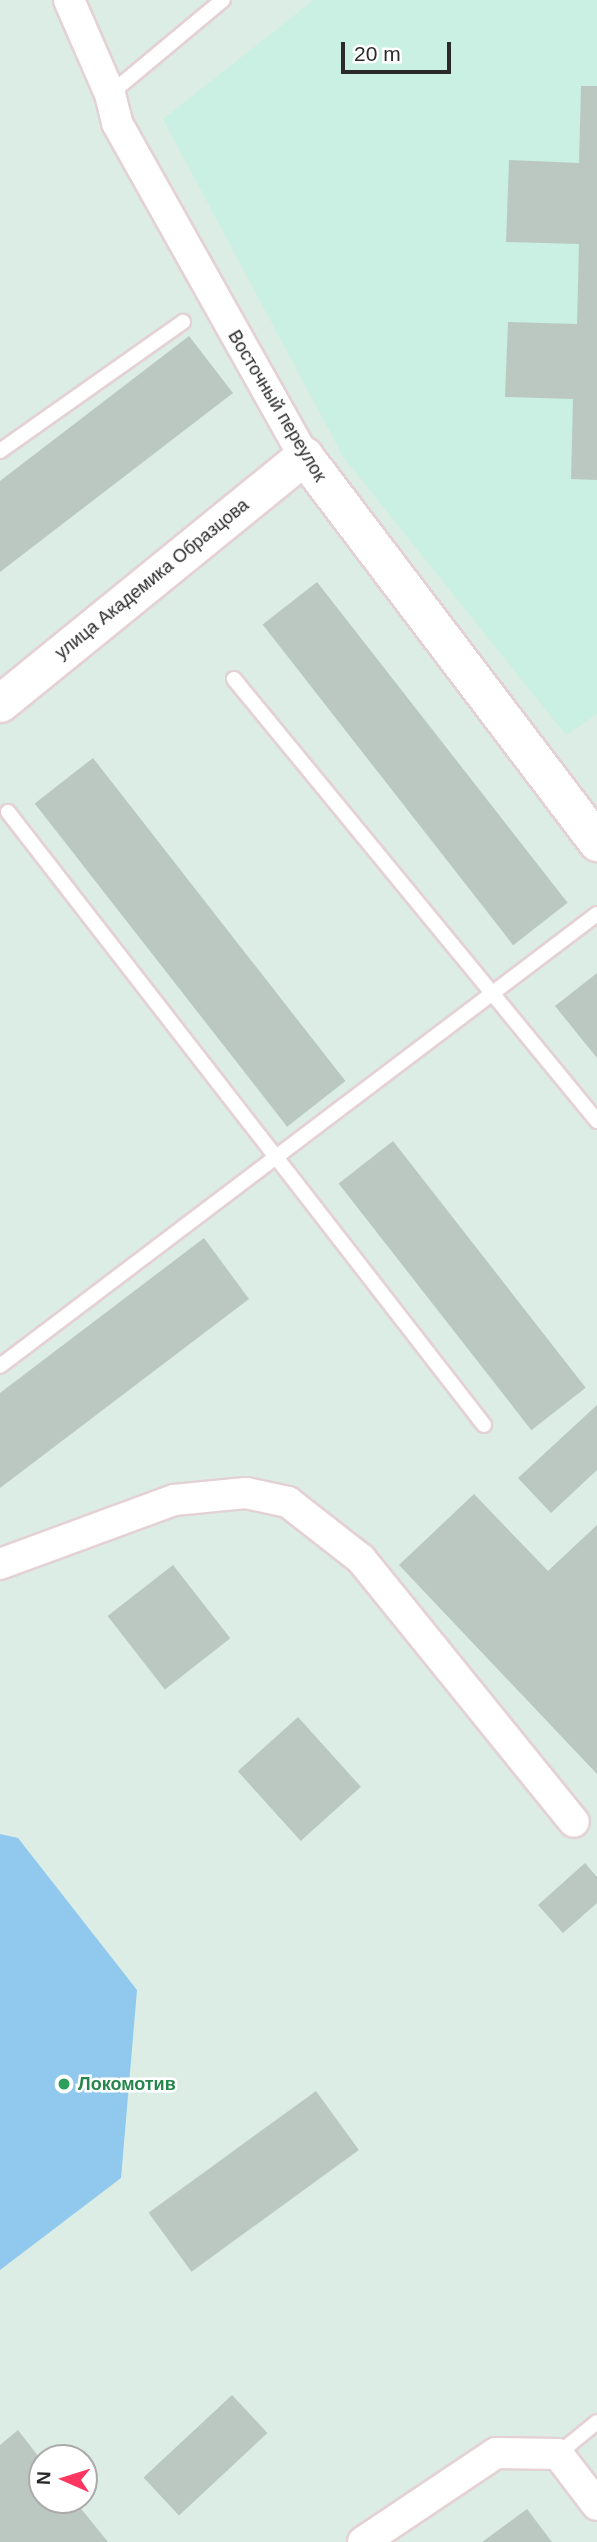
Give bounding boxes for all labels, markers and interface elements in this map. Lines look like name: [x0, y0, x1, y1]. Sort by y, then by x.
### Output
scale bar: [345, 28, 455, 72]
text: 20 m: [354, 42, 401, 65]
street label: Восточный переулок: [223, 326, 331, 486]
street label: улица Академика Образцова: [51, 494, 253, 664]
place label: Локомотив: [78, 2073, 176, 2095]
marker: Локомотив: [56, 2076, 72, 2092]
north arrow: [28, 2444, 98, 2514]
text: N: [33, 2471, 54, 2485]

